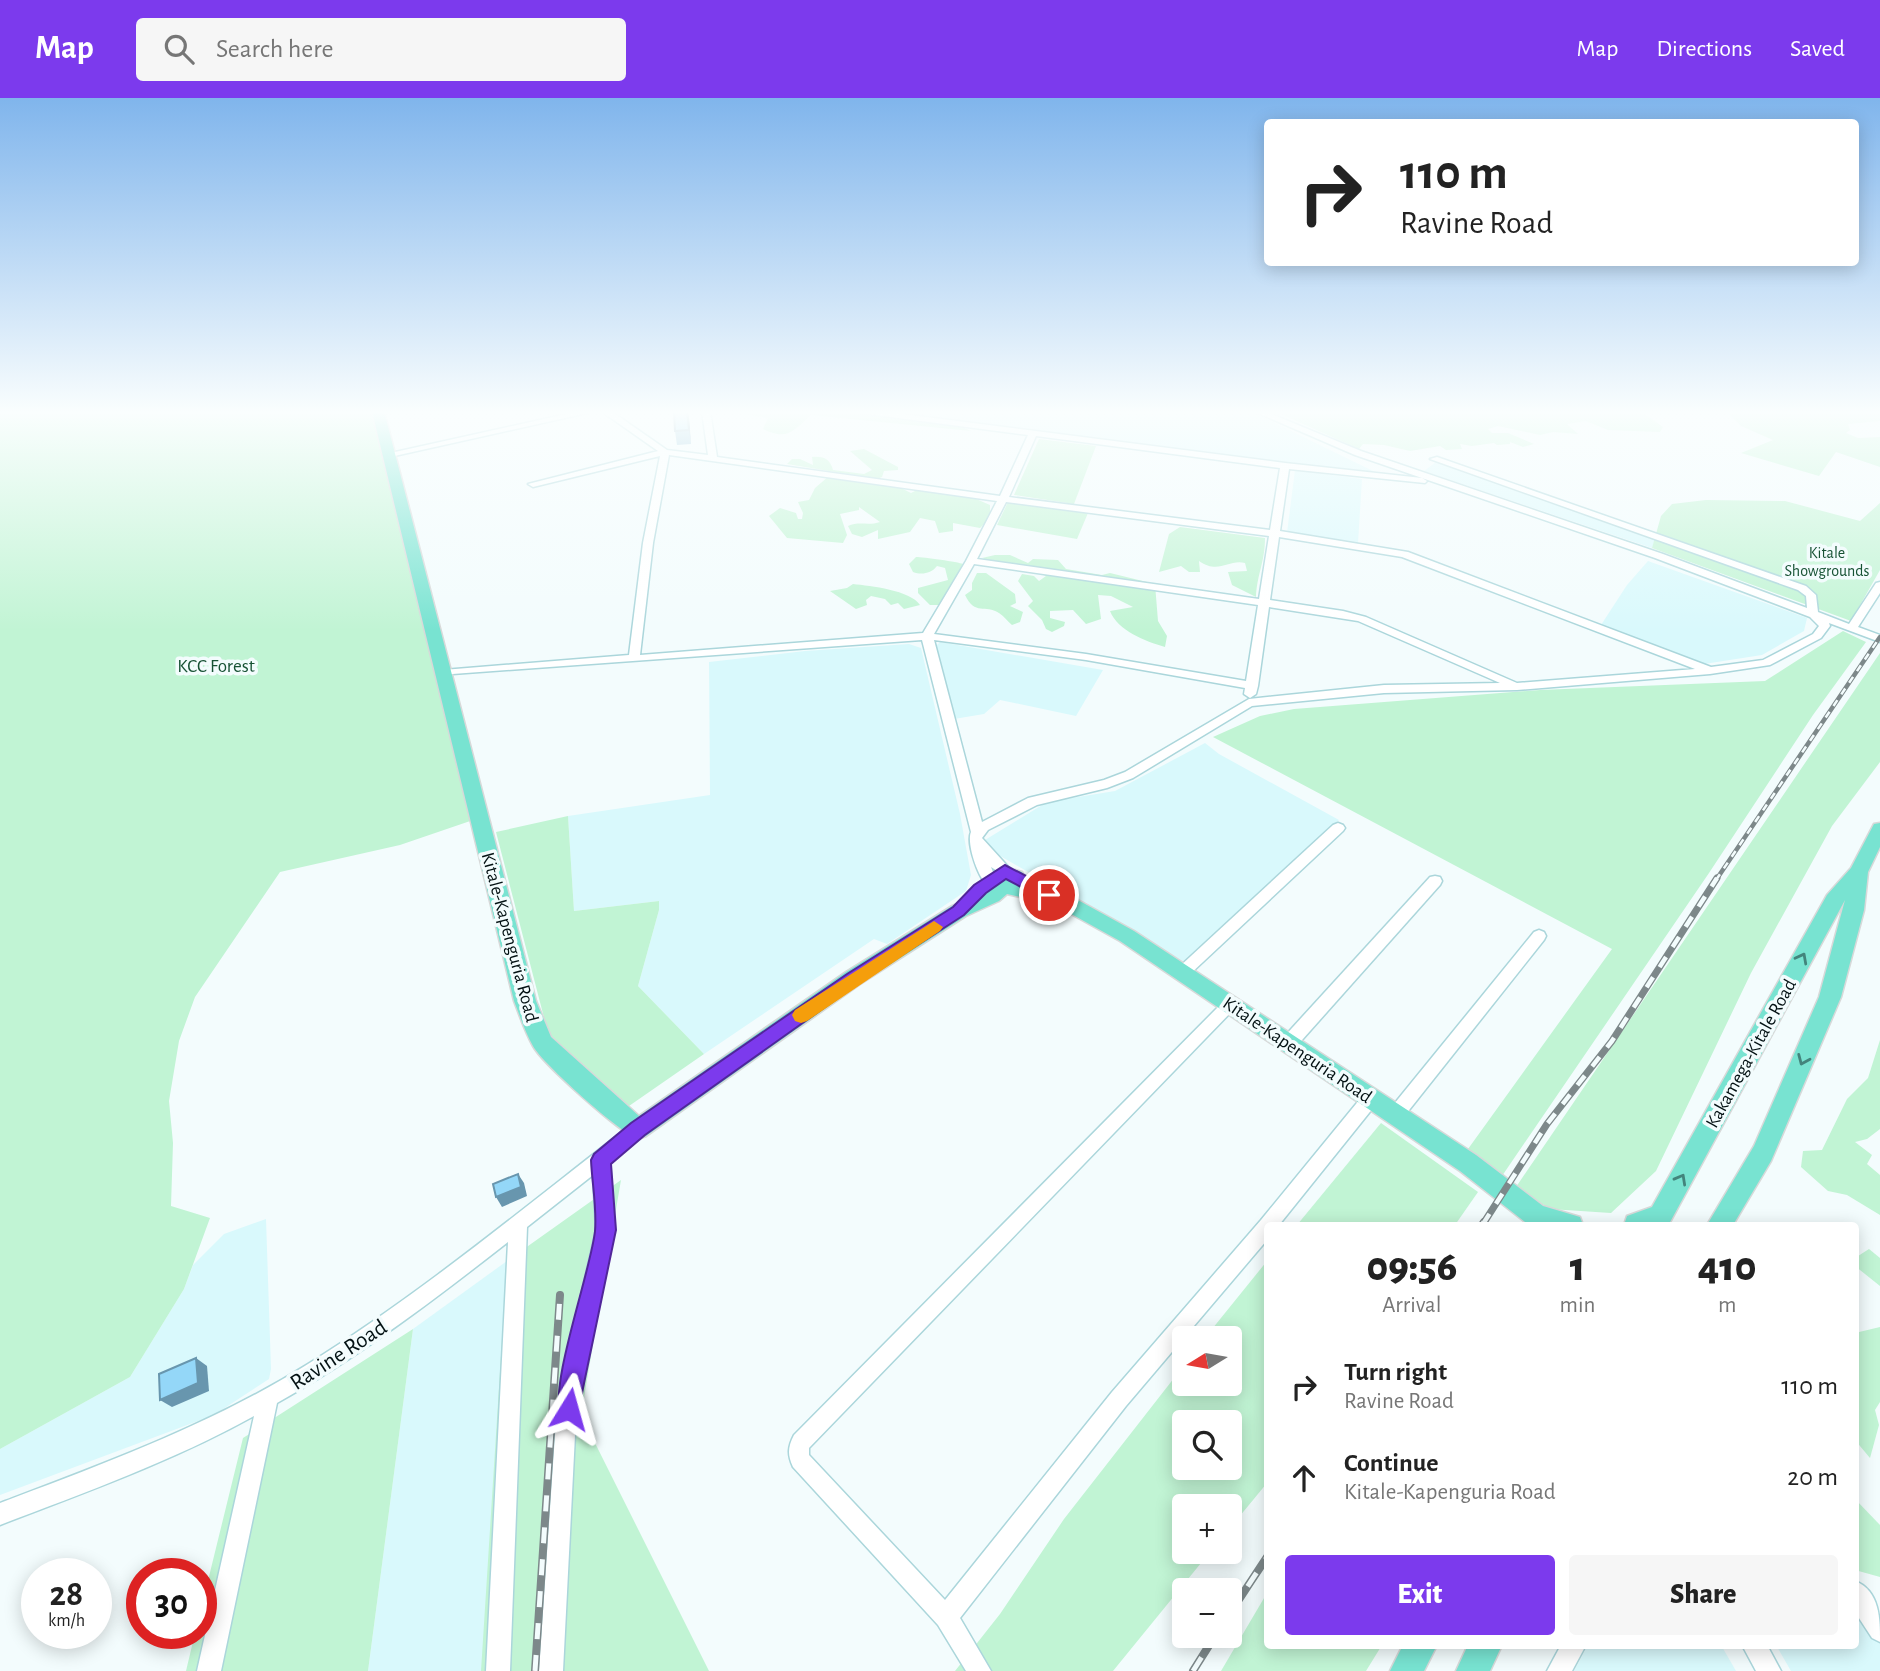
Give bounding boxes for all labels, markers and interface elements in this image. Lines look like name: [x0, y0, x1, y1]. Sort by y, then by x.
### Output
search box: [136, 18, 626, 81]
icon: search: [160, 30, 198, 68]
text: Map: [35, 32, 94, 65]
text: Search here: [216, 36, 334, 62]
text: Map: [1576, 37, 1618, 61]
text: Directions: [1656, 37, 1752, 61]
text: Saved: [1790, 37, 1845, 61]
icon: right: [1285, 147, 1376, 238]
text: 110 m: [1400, 149, 1508, 198]
text: Ravine Road: [1400, 207, 1553, 239]
park label: Kitale Showgrounds: [1784, 545, 1870, 579]
park label: KCC Forest: [177, 657, 255, 676]
street label: Kitale-Kapenguria Road: [478, 850, 541, 1024]
pin: [1019, 865, 1079, 925]
icon: arrive: [1030, 876, 1068, 914]
one-way arrow: [1794, 953, 1808, 966]
street label: Kakamega-Kitale Road: [1703, 976, 1800, 1131]
street label: Kitale-Kapenguria Road: [1219, 993, 1375, 1107]
one-way arrow: [1798, 1053, 1812, 1065]
one-way arrow: [1673, 1174, 1686, 1186]
text: 09:56: [1366, 1246, 1457, 1288]
text: 1: [1570, 1246, 1585, 1288]
text: 410: [1698, 1246, 1757, 1288]
text: Arrival: [1382, 1294, 1441, 1317]
text: min: [1560, 1294, 1595, 1317]
text: m: [1718, 1294, 1736, 1317]
street label: Ravine Road: [286, 1316, 391, 1395]
north arrow: [1172, 1326, 1242, 1396]
map controls: [1172, 1326, 1242, 1648]
text: Turn right: [1344, 1359, 1447, 1385]
icon: right: [1285, 1368, 1323, 1406]
position arrow: [532, 1372, 606, 1446]
text: 110 m: [1781, 1373, 1838, 1399]
text: Ravine Road: [1344, 1390, 1454, 1413]
button: search: [1172, 1410, 1242, 1480]
text: Continue: [1344, 1450, 1439, 1476]
icon: ahead: [1285, 1459, 1323, 1497]
text: 20 m: [1787, 1464, 1838, 1490]
text: Kitale-Kapenguria Road: [1344, 1481, 1556, 1504]
button: +: [1172, 1494, 1242, 1564]
button: Exit: [1285, 1555, 1555, 1635]
button: Share: [1569, 1555, 1838, 1635]
speed limit sign: 30: [126, 1558, 217, 1649]
text: 28: [50, 1577, 83, 1612]
button: −: [1172, 1578, 1242, 1648]
text: km/h: [48, 1612, 85, 1630]

